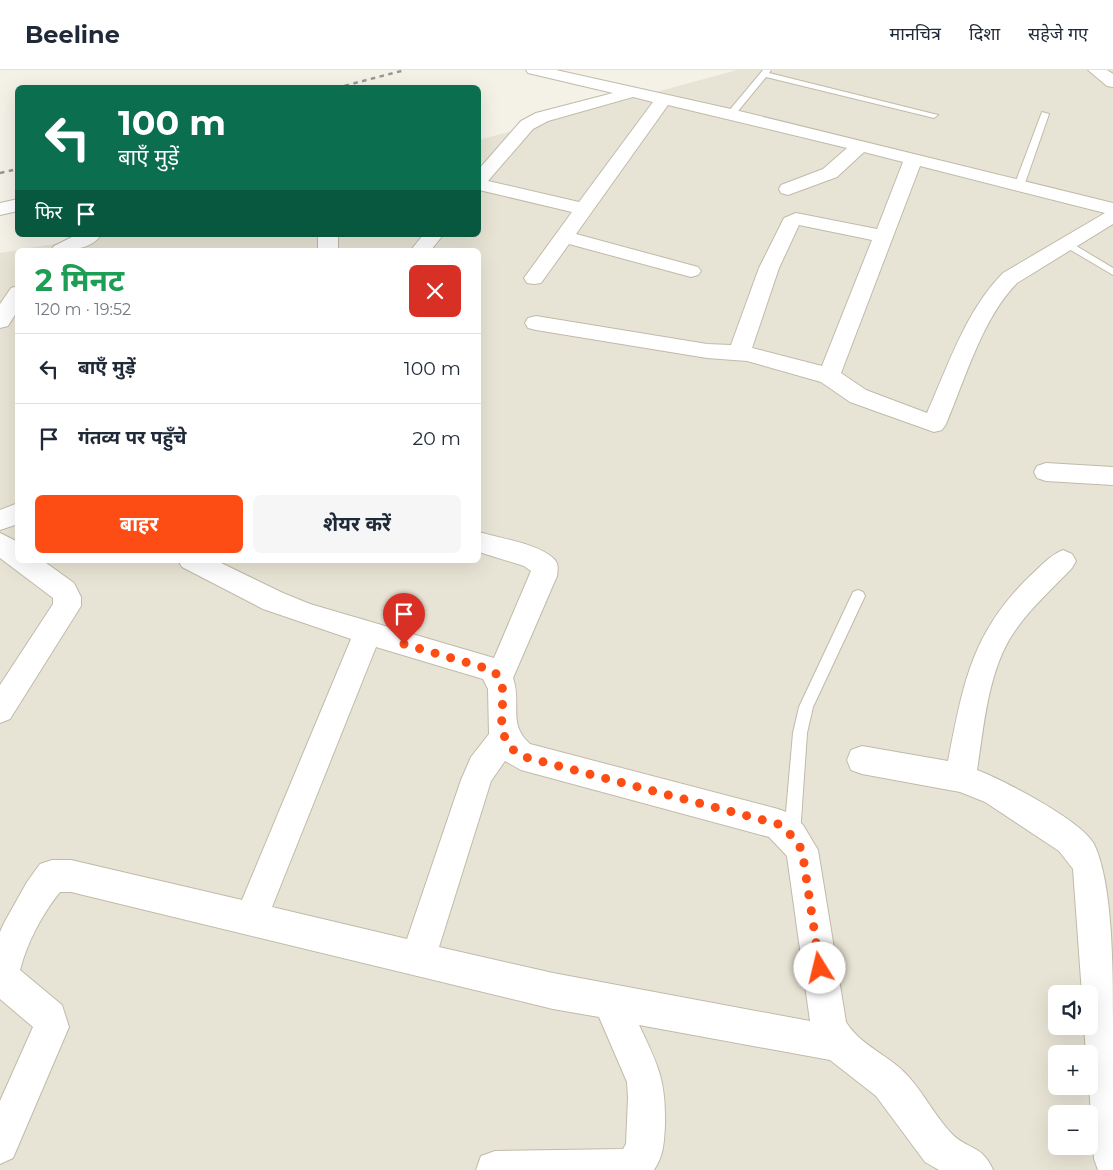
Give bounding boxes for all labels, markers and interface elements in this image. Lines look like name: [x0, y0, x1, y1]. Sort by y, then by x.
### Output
text: Beeline: [25, 20, 120, 49]
text: मानचित्र: [890, 23, 941, 45]
text: दिशा: [969, 23, 1000, 45]
text: सहेजे गए: [1028, 23, 1088, 45]
text: 100 m: [118, 101, 226, 144]
icon: left: [35, 105, 100, 170]
text: बाएँ मुड़ें: [118, 144, 179, 171]
icon: arrive: [72, 200, 100, 228]
text: फिर: [35, 201, 62, 224]
text: 2 मिनट: [35, 262, 124, 299]
button: close: [409, 265, 461, 317]
text: 120 m · 19:52: [35, 300, 131, 319]
icon: left: [35, 355, 63, 383]
text: बाएँ मुड़ें: [78, 356, 135, 379]
text: 100 m: [404, 357, 461, 380]
icon: arrive: [35, 425, 63, 453]
text: गंतव्य पर पहुँचे: [78, 426, 186, 449]
text: 20 m: [413, 427, 461, 450]
button: बाहर: [35, 495, 243, 553]
button: शेयर करें: [253, 495, 461, 553]
pin: [383, 593, 425, 644]
icon: arrive: [390, 600, 418, 628]
position arrow: [793, 941, 845, 993]
map controls: [1048, 985, 1098, 1155]
button: sound: [1048, 985, 1098, 1035]
button: +: [1048, 1045, 1098, 1095]
button: −: [1048, 1105, 1098, 1155]

